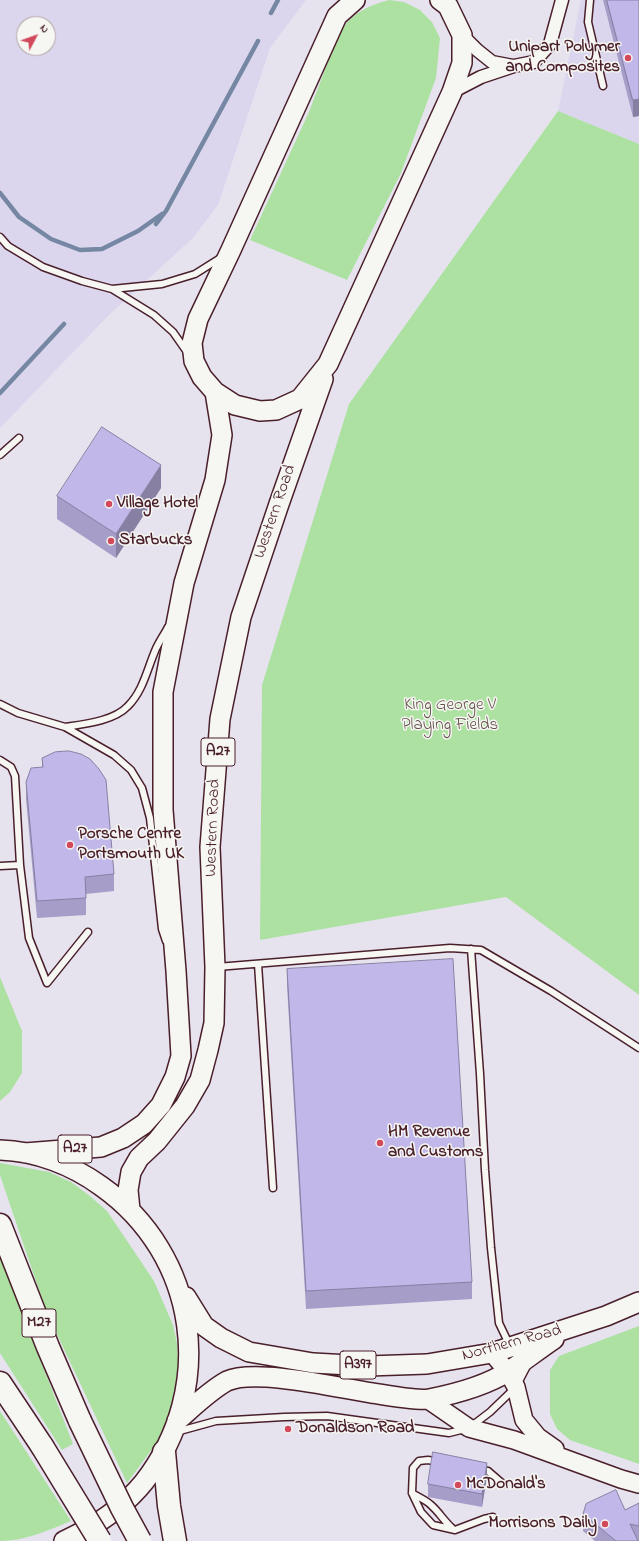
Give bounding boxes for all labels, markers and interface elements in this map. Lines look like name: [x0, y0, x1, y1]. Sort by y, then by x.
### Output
north arrow: [16, 16, 56, 56]
text: N: [36, 21, 53, 37]
place label: Unipart Polymer and Composites: [505, 38, 620, 78]
marker: Unipart Polymer and Composites: [623, 53, 633, 63]
street label: Western Road: [250, 463, 302, 561]
place label: Village Hotel: [117, 494, 198, 514]
marker: Village Hotel: [104, 499, 114, 509]
place label: Starbucks: [119, 531, 192, 551]
marker: Starbucks: [106, 536, 116, 546]
park label: King George V Playing Fields: [402, 696, 498, 736]
road number: A27: [201, 738, 235, 766]
street label: Western Road: [202, 779, 226, 877]
place label: Porsche Centre Portsmouth UK: [78, 825, 184, 865]
marker: Porsche Centre Portsmouth UK: [65, 840, 75, 850]
place label: HM Revenue and Customs: [388, 1123, 483, 1163]
road number: A27: [58, 1135, 92, 1163]
marker: HM Revenue and Customs: [375, 1138, 385, 1148]
road number: M27: [22, 1309, 56, 1337]
street label: Northern Road: [460, 1321, 564, 1367]
road number: A397: [340, 1351, 376, 1379]
place label: Donaldson Road: [296, 1419, 414, 1439]
marker: Donaldson Road: [283, 1424, 293, 1434]
place label: McDonald's: [466, 1475, 546, 1495]
marker: McDonald's: [453, 1480, 463, 1490]
place label: Morrisons Daily: [488, 1514, 597, 1534]
marker: Morrisons Daily: [600, 1519, 610, 1529]

